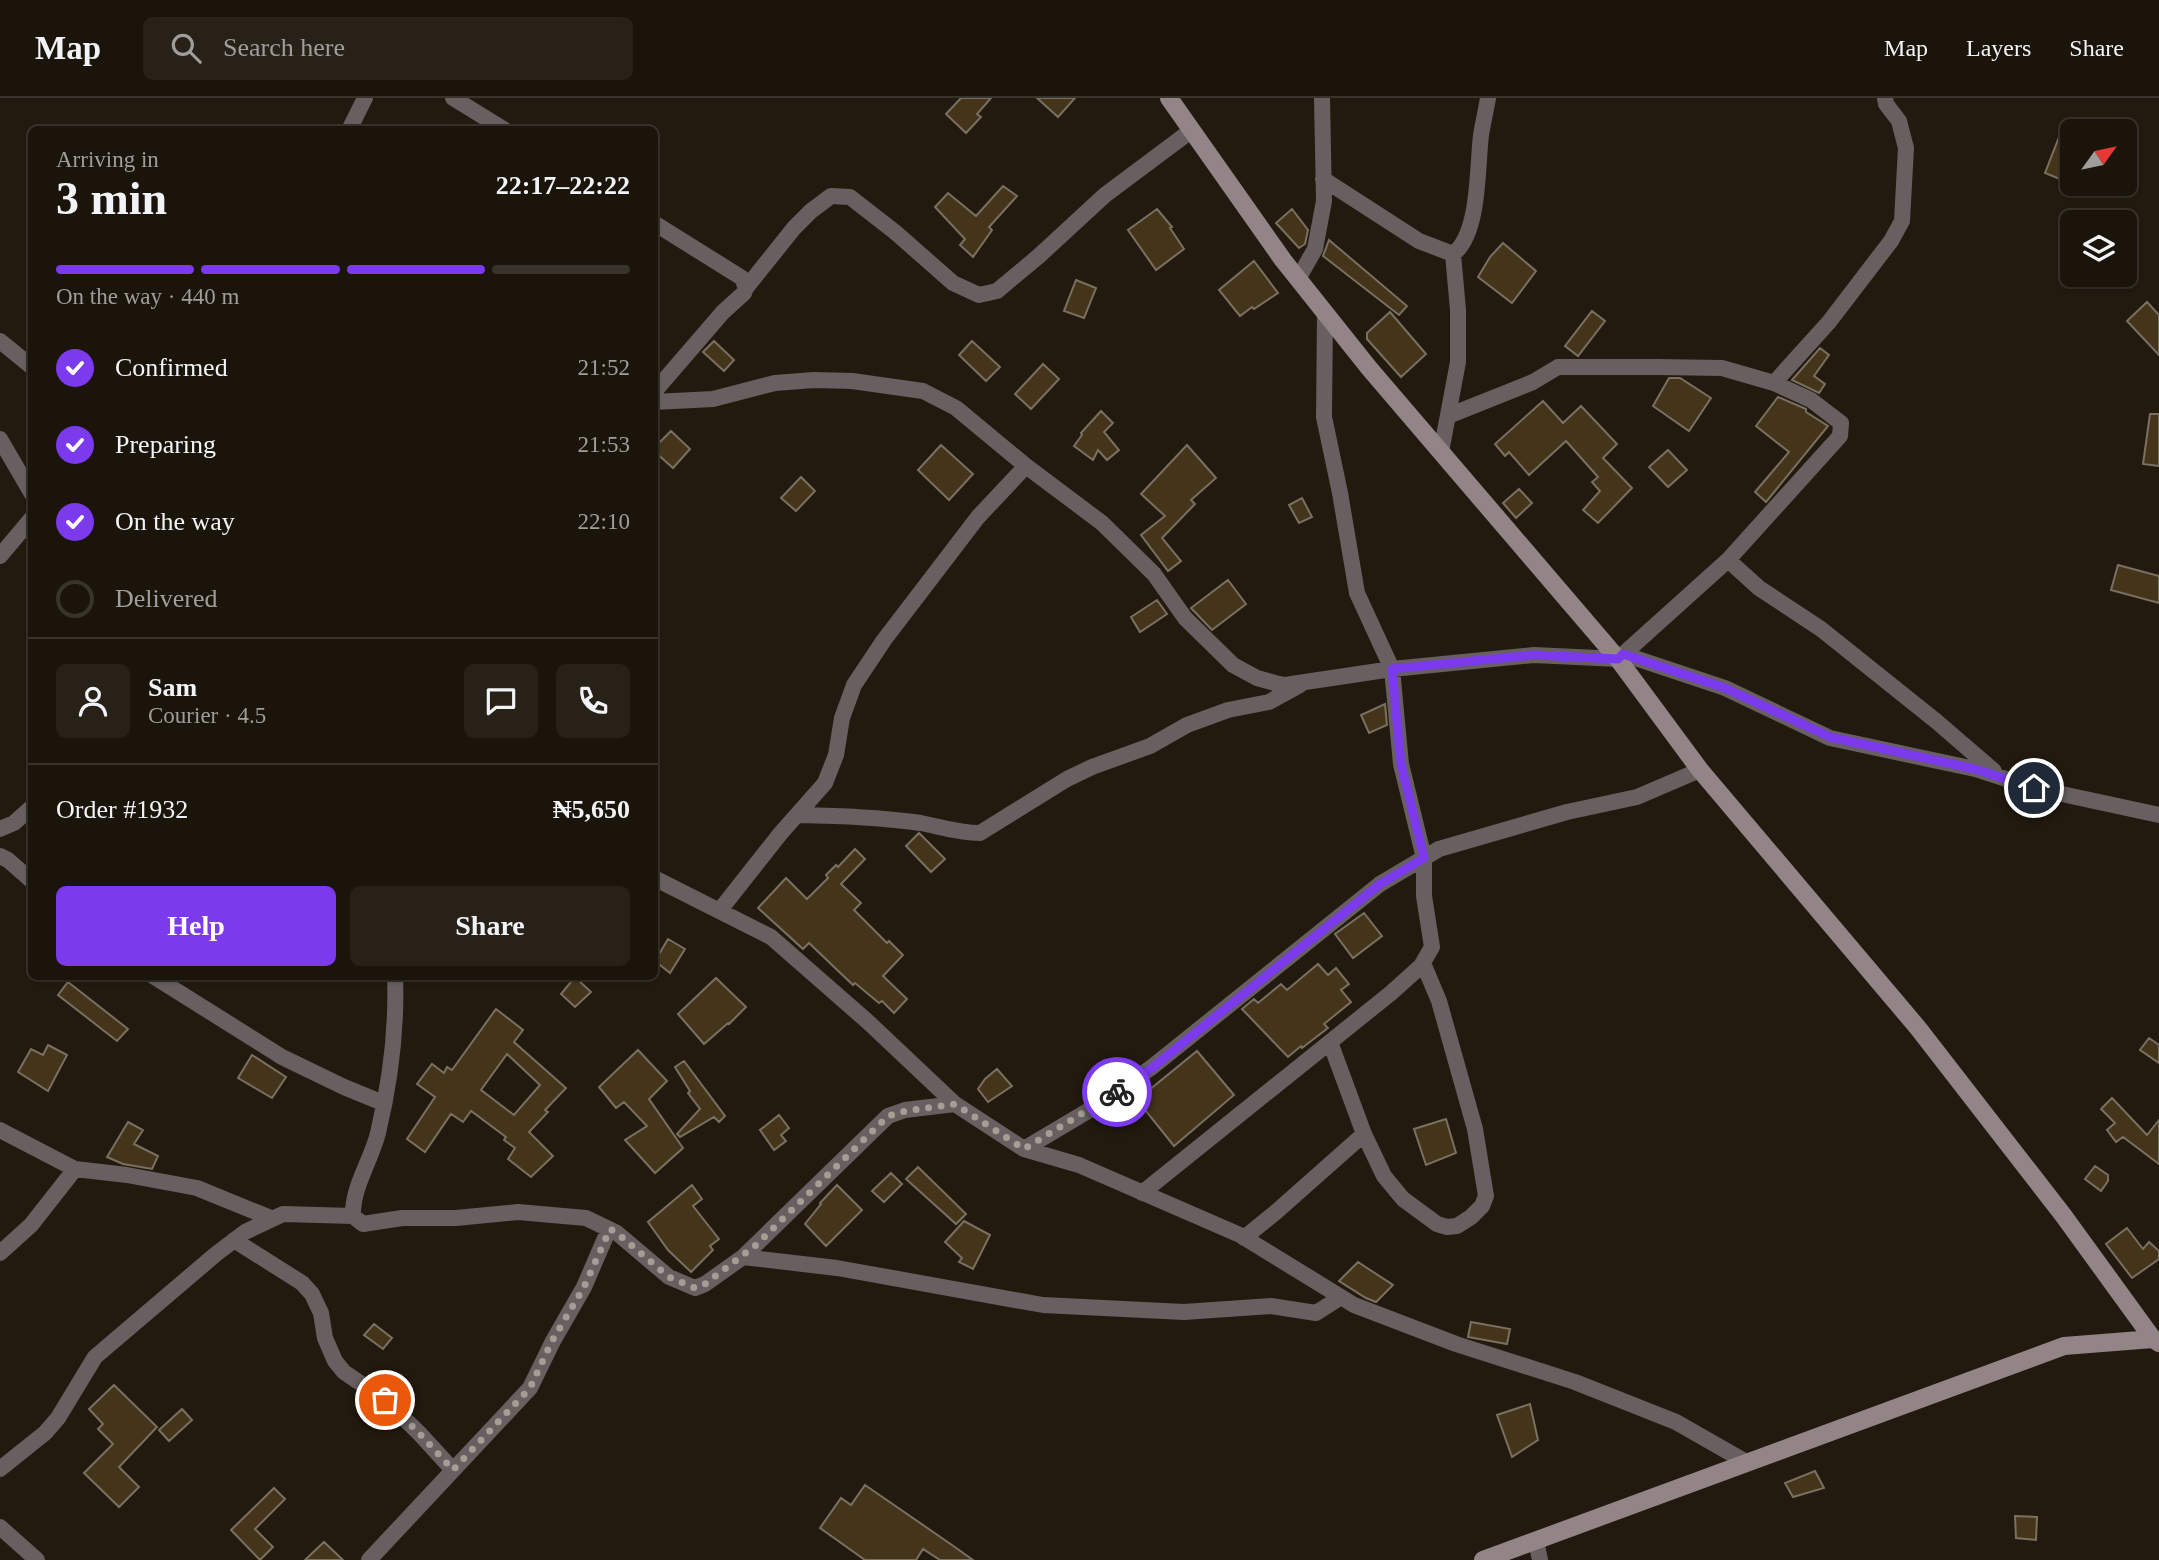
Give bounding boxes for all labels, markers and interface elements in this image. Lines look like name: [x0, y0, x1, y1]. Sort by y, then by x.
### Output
search box: [143, 17, 633, 80]
icon: search: [167, 29, 205, 67]
text: Map: [35, 30, 101, 66]
text: Search here: [223, 33, 345, 62]
text: Map: [1884, 35, 1928, 61]
text: Layers: [1966, 35, 2031, 61]
text: Share: [2069, 35, 2124, 61]
north arrow: [2060, 119, 2137, 196]
map controls: [2060, 119, 2137, 287]
text: Arriving in: [56, 147, 159, 172]
text: 22:17–22:22: [496, 171, 630, 200]
text: 3 min: [56, 173, 167, 224]
button: layers: [2060, 210, 2137, 287]
text: On the way · 440 m: [56, 284, 239, 309]
icon: check: [56, 349, 94, 387]
text: Confirmed: [115, 353, 228, 382]
text: 21:52: [578, 355, 630, 380]
icon: check: [56, 426, 94, 464]
text: Preparing: [115, 430, 216, 459]
text: 21:53: [578, 432, 630, 457]
icon: check: [56, 503, 94, 541]
text: On the way: [115, 507, 235, 536]
text: 22:10: [578, 509, 630, 534]
text: Delivered: [115, 584, 218, 613]
button: person: [56, 664, 130, 738]
button: chat: [464, 664, 538, 738]
button: phone: [556, 664, 630, 738]
text: Sam: [148, 673, 197, 702]
text: Courier · 4.5: [148, 703, 266, 728]
pin: [2004, 758, 2064, 818]
icon: home: [2015, 769, 2053, 807]
text: Order #1932: [56, 795, 188, 824]
text: ₦5,650: [553, 795, 630, 824]
button: Help: [56, 886, 336, 966]
button: Share: [350, 886, 630, 966]
courier: [1082, 1057, 1152, 1127]
icon: bike: [1098, 1073, 1136, 1111]
pin: [355, 1370, 415, 1430]
icon: bag: [366, 1381, 404, 1419]

